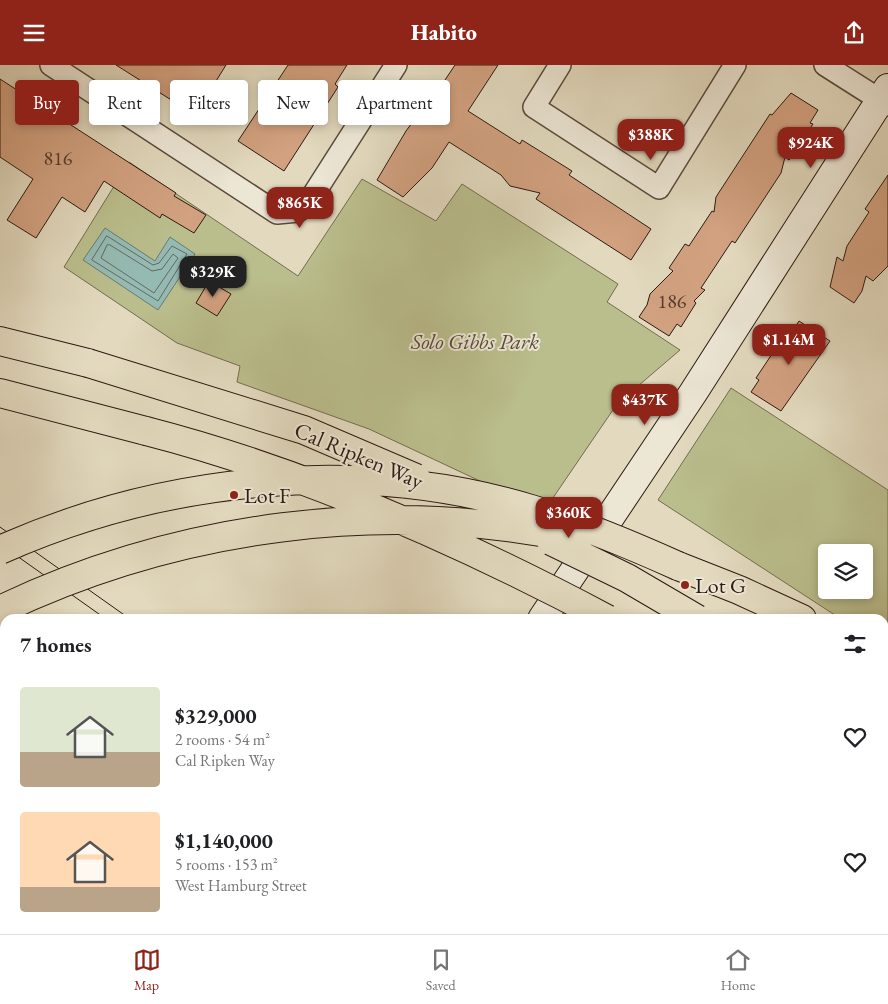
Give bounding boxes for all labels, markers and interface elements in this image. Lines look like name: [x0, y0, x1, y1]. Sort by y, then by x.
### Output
text: Habito: [411, 18, 477, 47]
icon: menu: [20, 19, 48, 47]
icon: share: [840, 19, 868, 47]
chip: Buy: [15, 80, 79, 125]
chip: Rent: [89, 80, 160, 125]
chip: Filters: [170, 80, 248, 125]
chip: New: [258, 80, 328, 125]
chip: Apartment: [338, 80, 450, 125]
pin: $388K: [616, 119, 686, 161]
text: $388K: [629, 124, 673, 145]
pin: $924K: [776, 127, 846, 169]
text: $924K: [789, 132, 833, 153]
house number: 816: [44, 145, 73, 171]
pin: $865K: [265, 186, 335, 229]
text: $865K: [278, 192, 322, 213]
pin: $329K: [178, 255, 248, 298]
text: $329K: [191, 261, 235, 282]
house number: 186: [658, 288, 687, 314]
pin: $1.14M: [748, 323, 830, 366]
park label: Solo Gibbs Park: [410, 327, 539, 356]
text: $1.14M: [763, 329, 815, 350]
pin: $437K: [610, 383, 680, 426]
text: $437K: [623, 389, 667, 410]
street label: Cal Ripken Way: [290, 415, 428, 496]
place label: Lot F: [244, 481, 290, 510]
marker: Lot F: [228, 489, 240, 501]
pin: $360K: [534, 497, 604, 539]
text: $360K: [547, 502, 591, 523]
map controls: [818, 544, 873, 599]
button: layers: [818, 544, 873, 599]
place label: Lot G: [695, 571, 746, 600]
marker: Lot G: [679, 579, 691, 591]
icon: filters: [841, 630, 869, 658]
text: 7 homes: [20, 631, 92, 658]
text: $329,000: [175, 702, 257, 729]
icon: home: [60, 707, 120, 767]
icon: heart: [841, 723, 869, 751]
text: 2 rooms · 54 m²: [175, 729, 270, 750]
text: Cal Ripken Way: [175, 750, 275, 771]
text: $1,140,000: [175, 827, 273, 854]
icon: home: [60, 832, 120, 892]
icon: heart: [841, 848, 869, 876]
text: 5 rooms · 153 m²: [175, 854, 278, 875]
text: West Hamburg Street: [175, 875, 307, 896]
tab: Map: [133, 946, 161, 994]
tab: Saved: [426, 946, 456, 994]
tab: Home: [721, 946, 755, 994]

